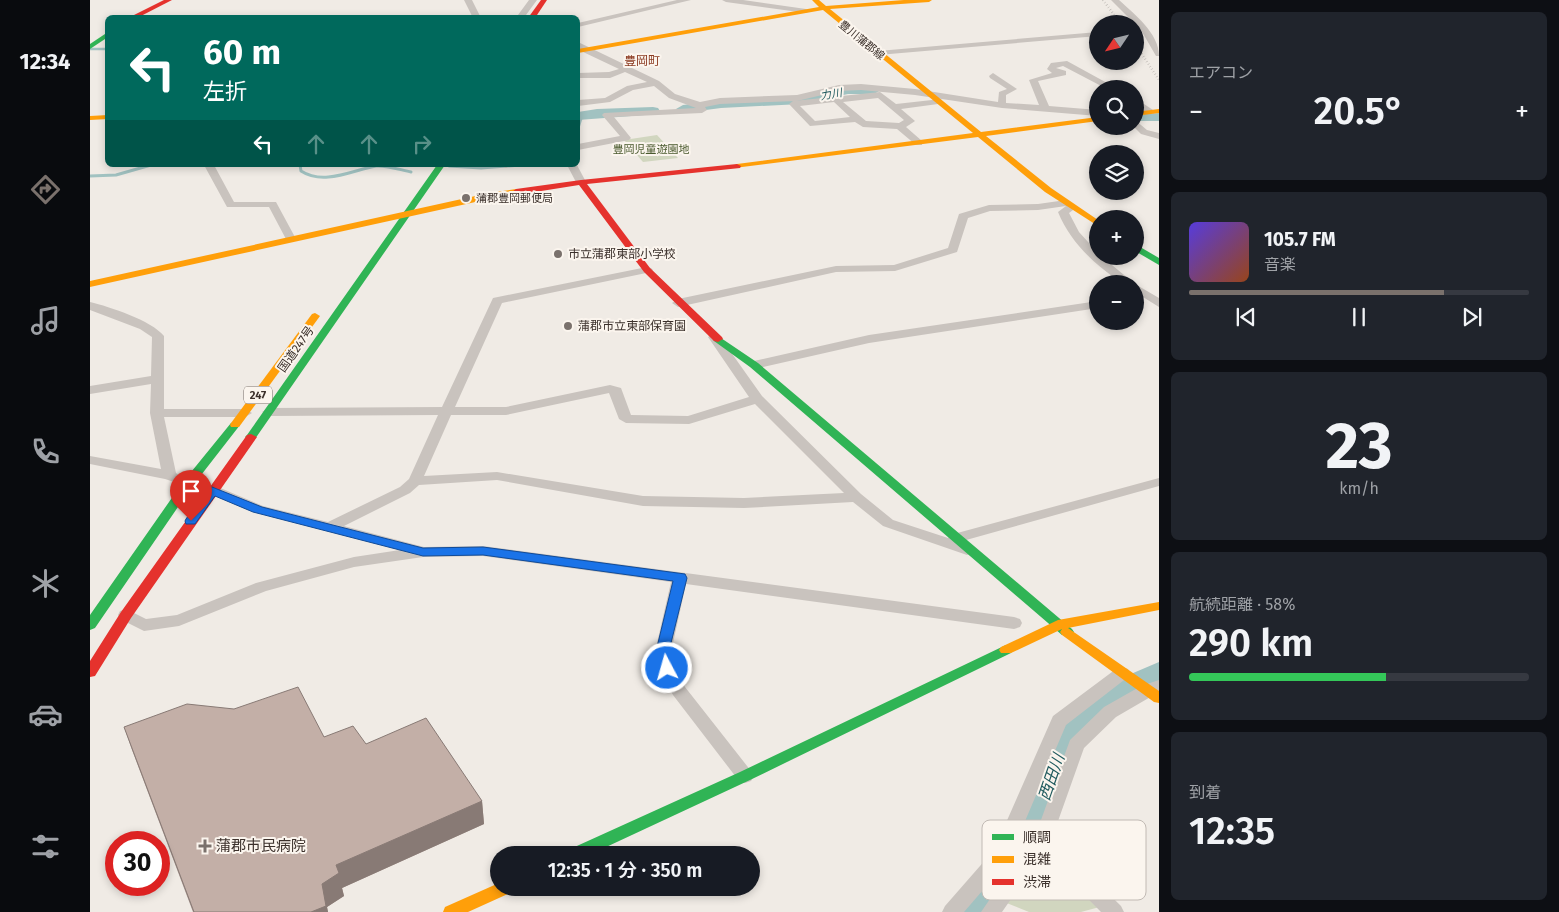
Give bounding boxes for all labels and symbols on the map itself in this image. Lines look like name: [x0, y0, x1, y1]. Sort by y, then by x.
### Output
north arrow: [1089, 15, 1144, 70]
street label: 豊川蒲郡線: [836, 18, 887, 63]
district label: 豊岡町: [624, 54, 660, 68]
water label: 力川: [819, 86, 844, 103]
park label: 豊岡児童遊園地: [613, 143, 690, 156]
marker: 蒲郡豊岡郵便局: [460, 192, 472, 204]
place label: 蒲郡豊岡郵便局: [476, 192, 553, 205]
place label: 市立蒲郡東部小学校: [568, 247, 676, 261]
marker: 市立蒲郡東部小学校: [552, 248, 564, 260]
place label: 蒲郡市立東部保育園: [578, 319, 686, 333]
marker: 蒲郡市立東部保育園: [562, 320, 574, 332]
street label: 国道247号: [275, 323, 317, 375]
road number: 247: [244, 386, 272, 404]
pin: [170, 470, 212, 521]
position arrow: [640, 641, 692, 693]
water label: 西田川: [1035, 749, 1069, 803]
legend: [982, 820, 1146, 900]
text: 順調: [1023, 829, 1051, 846]
speed limit sign: 30: [105, 831, 170, 896]
place label: 蒲郡市民病院: [216, 837, 306, 855]
marker: 蒲郡市民病院: [198, 839, 212, 853]
text: 混雑: [1023, 851, 1051, 868]
text: 渋滞: [1023, 874, 1051, 891]

